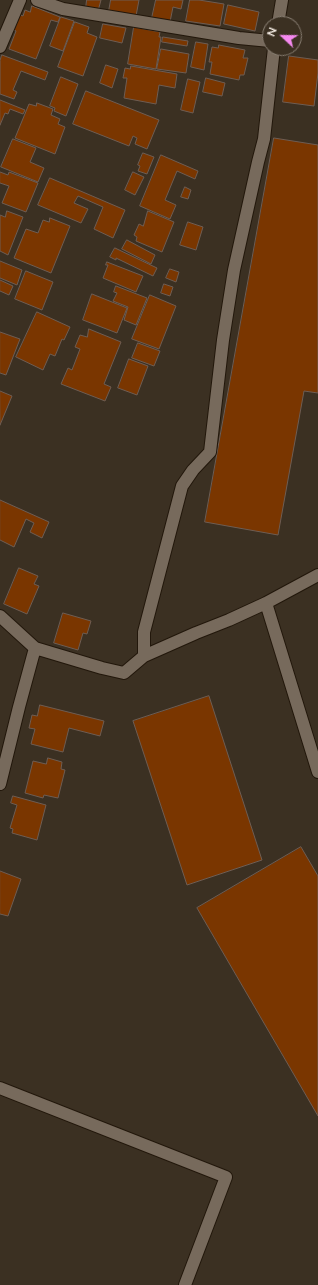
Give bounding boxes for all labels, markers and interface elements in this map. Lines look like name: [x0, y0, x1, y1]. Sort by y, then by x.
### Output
north arrow: [262, 16, 302, 56]
text: N: [264, 25, 279, 38]

